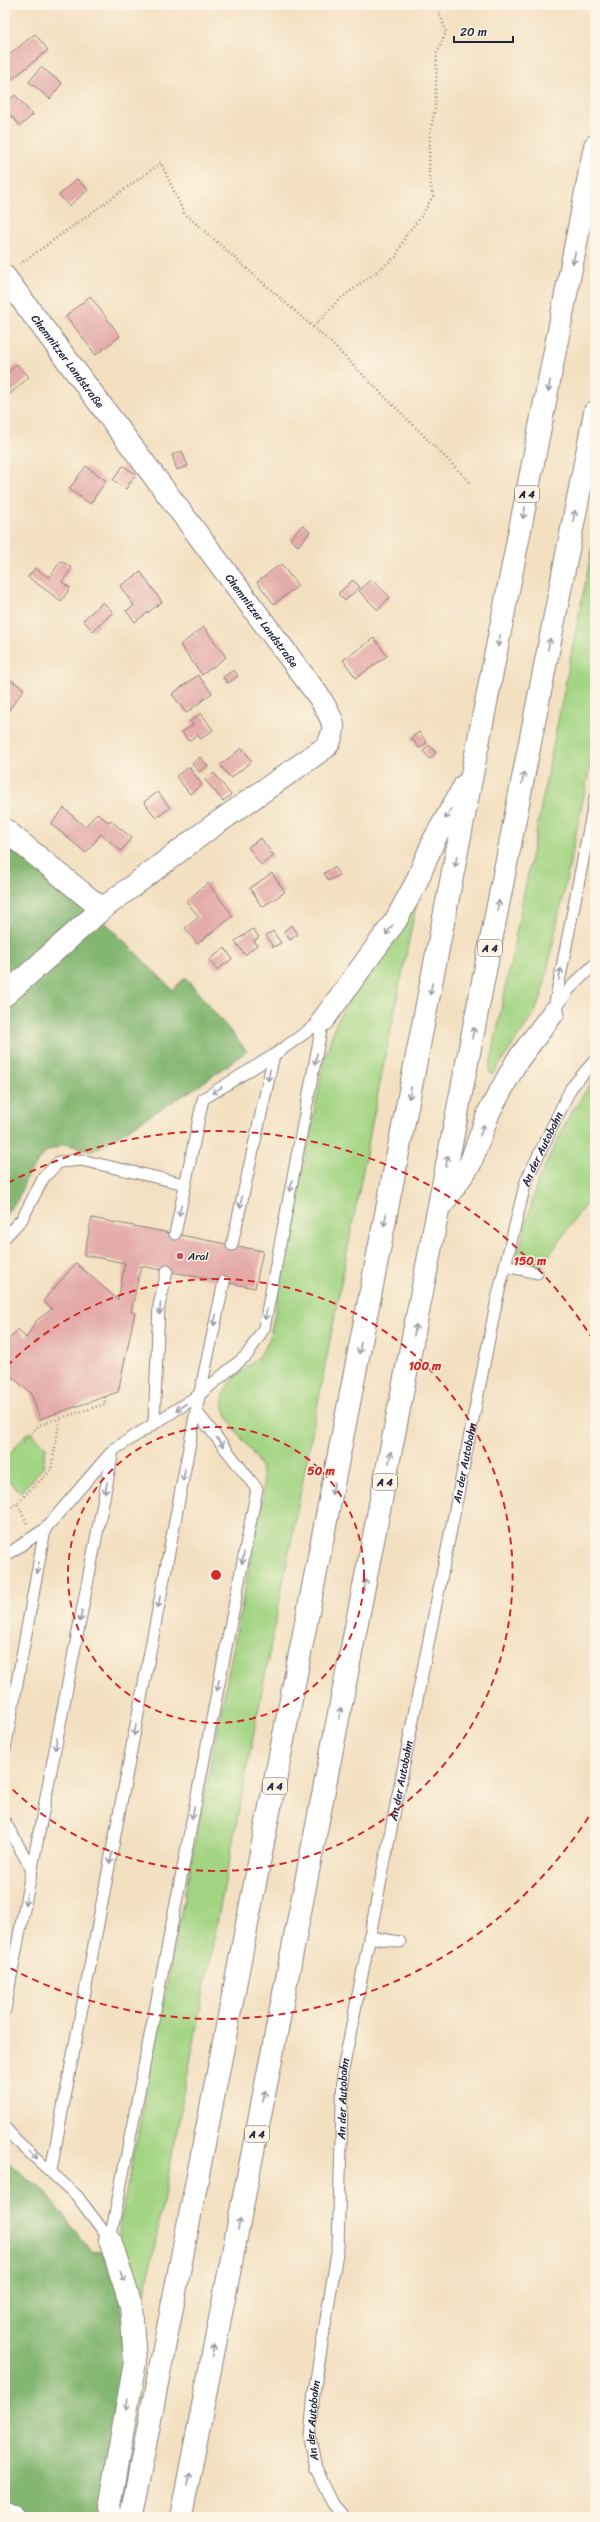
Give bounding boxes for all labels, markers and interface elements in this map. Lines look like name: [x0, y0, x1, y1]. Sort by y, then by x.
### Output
scale bar: [454, 18, 513, 44]
text: 20 m: [460, 21, 487, 43]
one-way arrow: [570, 251, 578, 264]
street label: Chemnitzer Landstraße: [26, 310, 109, 413]
one-way arrow: [545, 379, 553, 392]
road number: A 4: [515, 486, 539, 502]
one-way arrow: [519, 506, 527, 519]
one-way arrow: [571, 510, 579, 523]
street label: Chemnitzer Landstraße: [220, 570, 304, 672]
one-way arrow: [494, 634, 502, 647]
one-way arrow: [545, 638, 553, 651]
one-way arrow: [519, 772, 527, 785]
one-way arrow: [444, 808, 451, 820]
one-way arrow: [452, 855, 460, 868]
one-way arrow: [494, 900, 502, 913]
one-way arrow: [385, 924, 393, 935]
road number: A 4: [478, 940, 502, 956]
one-way arrow: [557, 968, 565, 981]
one-way arrow: [426, 982, 434, 995]
one-way arrow: [469, 1027, 477, 1040]
one-way arrow: [312, 1052, 320, 1065]
one-way arrow: [265, 1068, 273, 1081]
one-way arrow: [406, 1086, 414, 1099]
one-way arrow: [211, 1087, 223, 1095]
street label: An der Autobahn: [516, 1108, 568, 1189]
one-way arrow: [479, 1124, 487, 1136]
one-way arrow: [444, 1155, 452, 1168]
one-way arrow: [287, 1179, 295, 1192]
one-way arrow: [237, 1195, 245, 1208]
one-way arrow: [175, 1203, 183, 1216]
one-way arrow: [381, 1213, 389, 1226]
place label: Aral: [187, 1247, 209, 1266]
text: 150 m: [514, 1250, 547, 1272]
marker: Aral: [175, 1251, 185, 1261]
one-way arrow: [156, 1302, 163, 1315]
one-way arrow: [262, 1307, 270, 1320]
one-way arrow: [211, 1313, 219, 1326]
one-way arrow: [411, 1324, 419, 1337]
one-way arrow: [356, 1341, 364, 1354]
text: 100 m: [409, 1355, 442, 1377]
one-way arrow: [175, 1403, 187, 1411]
street label: An der Autobahn: [447, 1421, 482, 1506]
one-way arrow: [216, 1436, 224, 1447]
one-way arrow: [386, 1451, 394, 1464]
text: 50 m: [307, 1460, 335, 1482]
one-way arrow: [179, 1468, 187, 1481]
road number: A 4: [373, 1474, 397, 1490]
one-way arrow: [101, 1481, 109, 1494]
one-way arrow: [328, 1482, 336, 1495]
one-way arrow: [239, 1551, 247, 1564]
one-way arrow: [34, 1561, 42, 1574]
centre of rings: [209, 1568, 223, 1582]
one-way arrow: [361, 1579, 369, 1592]
one-way arrow: [155, 1596, 163, 1609]
one-way arrow: [77, 1609, 85, 1622]
one-way arrow: [214, 1678, 222, 1691]
one-way arrow: [336, 1706, 344, 1719]
one-way arrow: [131, 1723, 139, 1736]
one-way arrow: [52, 1737, 60, 1750]
street label: An der Autobahn: [384, 1739, 419, 1823]
road number: A 4: [263, 1778, 287, 1794]
one-way arrow: [189, 1806, 197, 1819]
one-way arrow: [106, 1851, 114, 1864]
one-way arrow: [22, 1892, 30, 1905]
street label: An der Autobahn: [332, 2056, 355, 2141]
one-way arrow: [261, 2090, 269, 2103]
road number: A 4: [245, 2126, 269, 2142]
one-way arrow: [27, 2150, 38, 2159]
one-way arrow: [235, 2217, 243, 2230]
one-way arrow: [120, 2270, 127, 2283]
one-way arrow: [210, 2345, 218, 2358]
street label: An der Autobahn: [301, 2379, 326, 2463]
one-way arrow: [123, 2398, 131, 2411]
one-way arrow: [185, 2473, 193, 2486]

